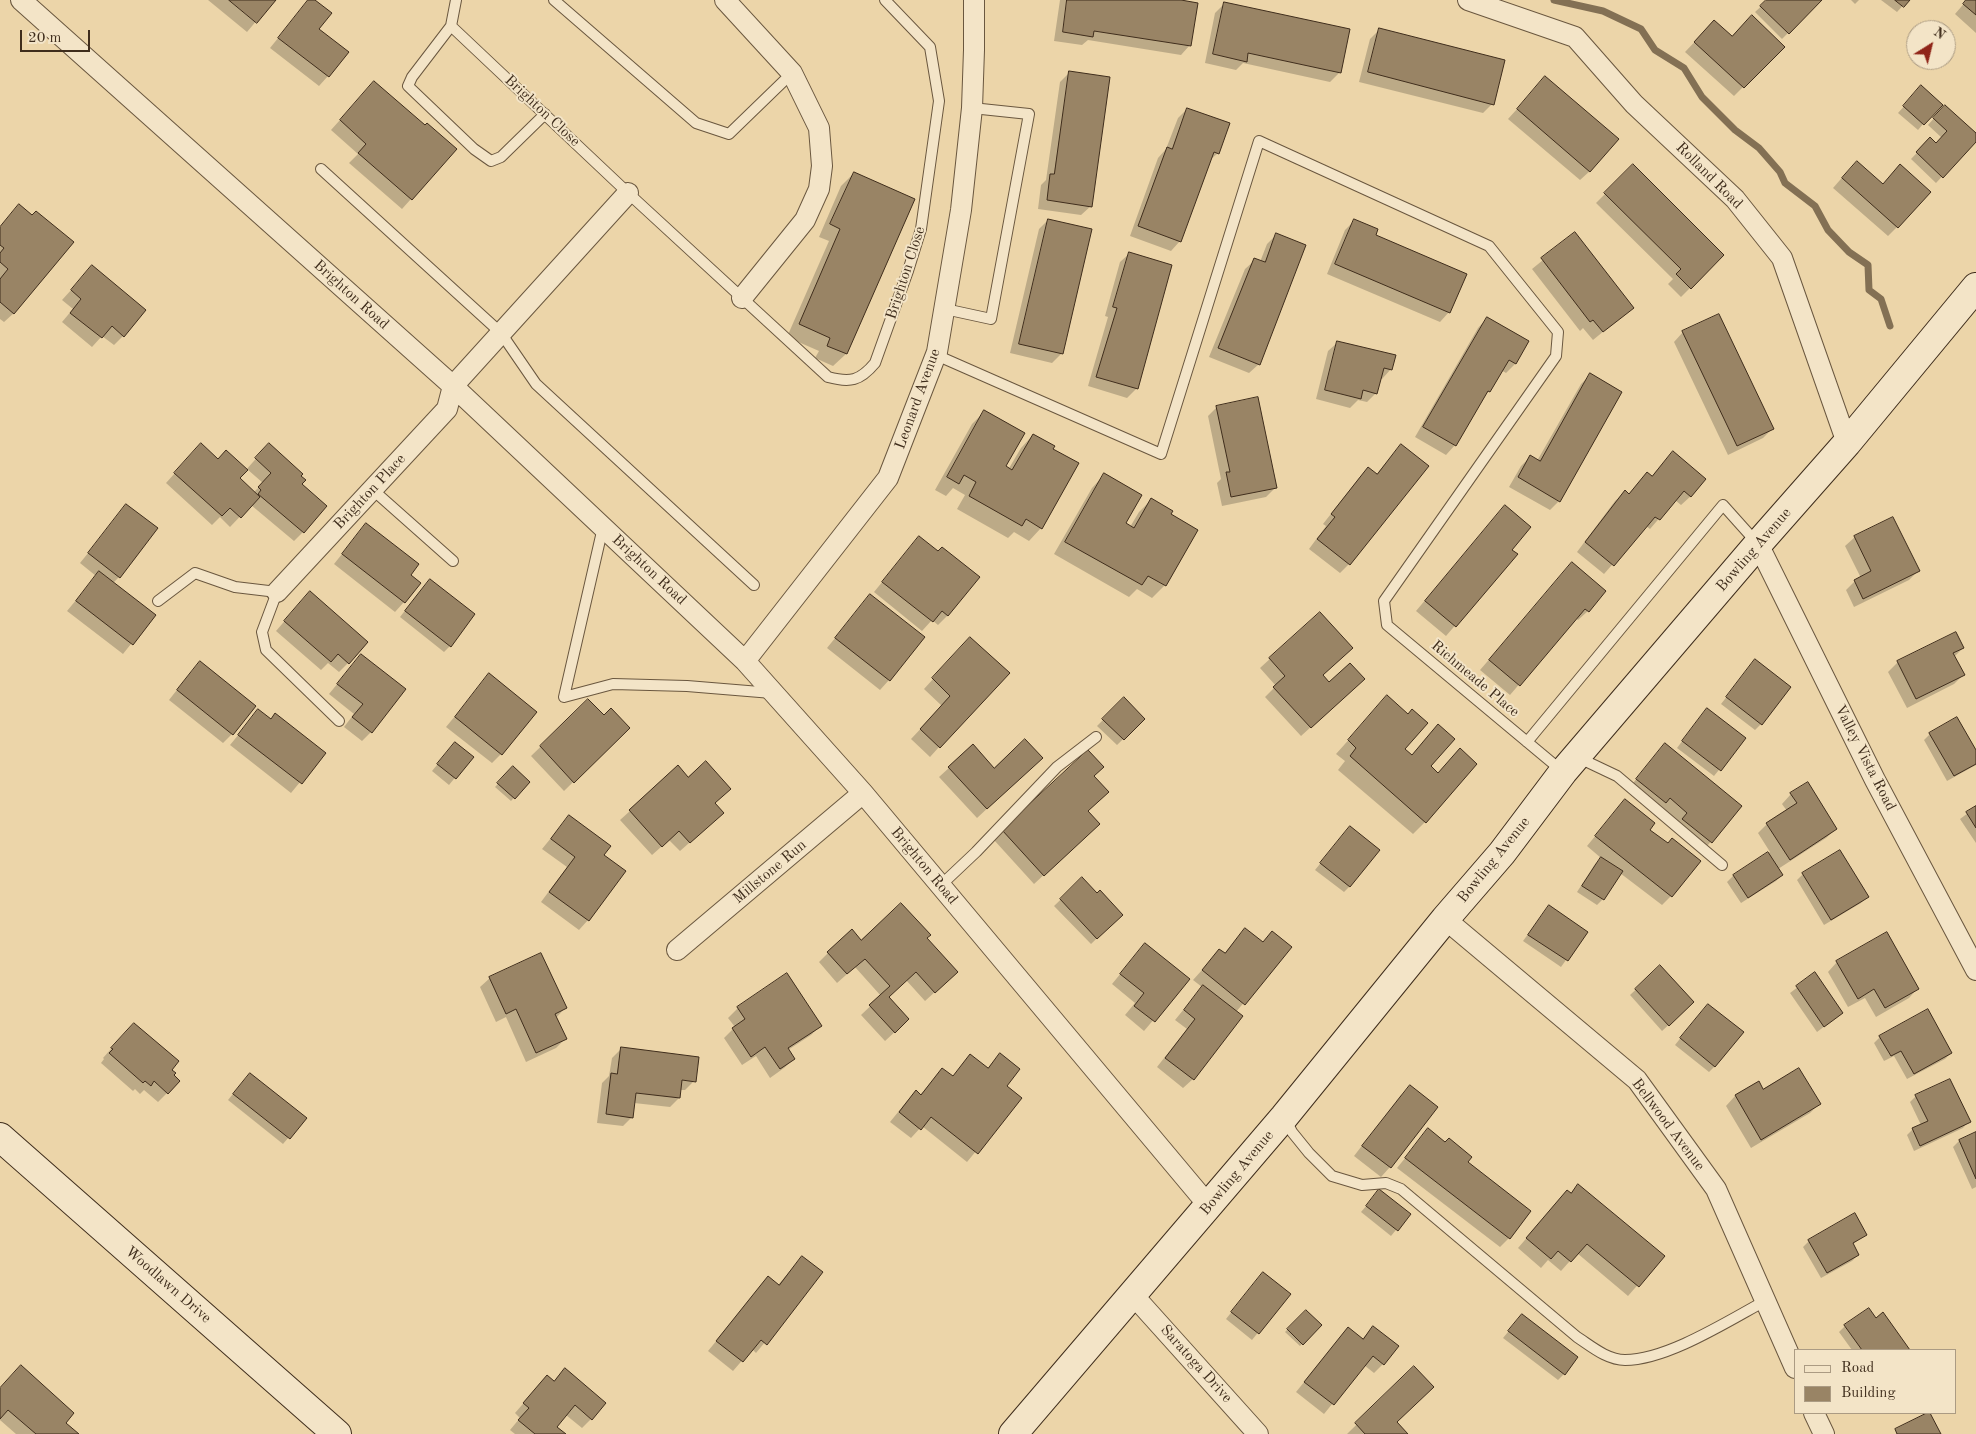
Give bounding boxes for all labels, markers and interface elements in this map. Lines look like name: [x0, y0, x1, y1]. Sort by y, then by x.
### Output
scale bar: [22, 20, 92, 52]
north arrow: [1906, 20, 1956, 70]
text: N: [1931, 25, 1948, 42]
text: 20 m: [28, 31, 62, 46]
street label: Brighton Close: [500, 71, 584, 151]
street label: Rolland Road: [1672, 139, 1746, 213]
street label: Brighton Close: [882, 224, 930, 322]
street label: Brighton Road: [310, 256, 392, 334]
street label: Leonard Avenue: [891, 346, 945, 452]
street label: Brighton Place: [330, 450, 410, 534]
street label: Bowling Avenue: [1713, 504, 1795, 596]
street label: Brighton Road: [608, 531, 690, 609]
street label: Richmeade Place: [1427, 637, 1523, 721]
street label: Valley Vista Road: [1830, 702, 1900, 814]
street label: Bowling Avenue: [1454, 813, 1534, 907]
street label: Brighton Road: [887, 824, 961, 908]
street label: Millstone Run: [730, 836, 810, 908]
street label: Bellwood Avenue: [1627, 1075, 1709, 1175]
street label: Bowling Avenue: [1196, 1127, 1278, 1219]
street label: Woodlawn Drive: [121, 1243, 215, 1327]
street label: Saratoga Drive: [1156, 1321, 1236, 1407]
legend: [1794, 1349, 1956, 1414]
text: Road: [1841, 1361, 1874, 1376]
text: Building: [1841, 1386, 1896, 1401]

